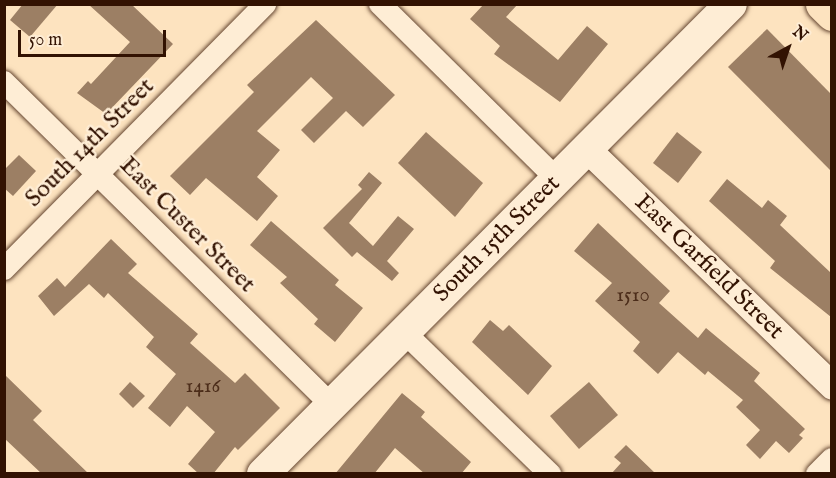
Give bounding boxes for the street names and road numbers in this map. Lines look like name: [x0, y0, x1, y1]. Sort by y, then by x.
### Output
street label: South 14th Street: [20, 73, 160, 213]
street label: East Custer Street: [113, 151, 261, 299]
street label: South 15th Street: [428, 170, 566, 308]
street label: East Garfield Street: [628, 188, 790, 346]

